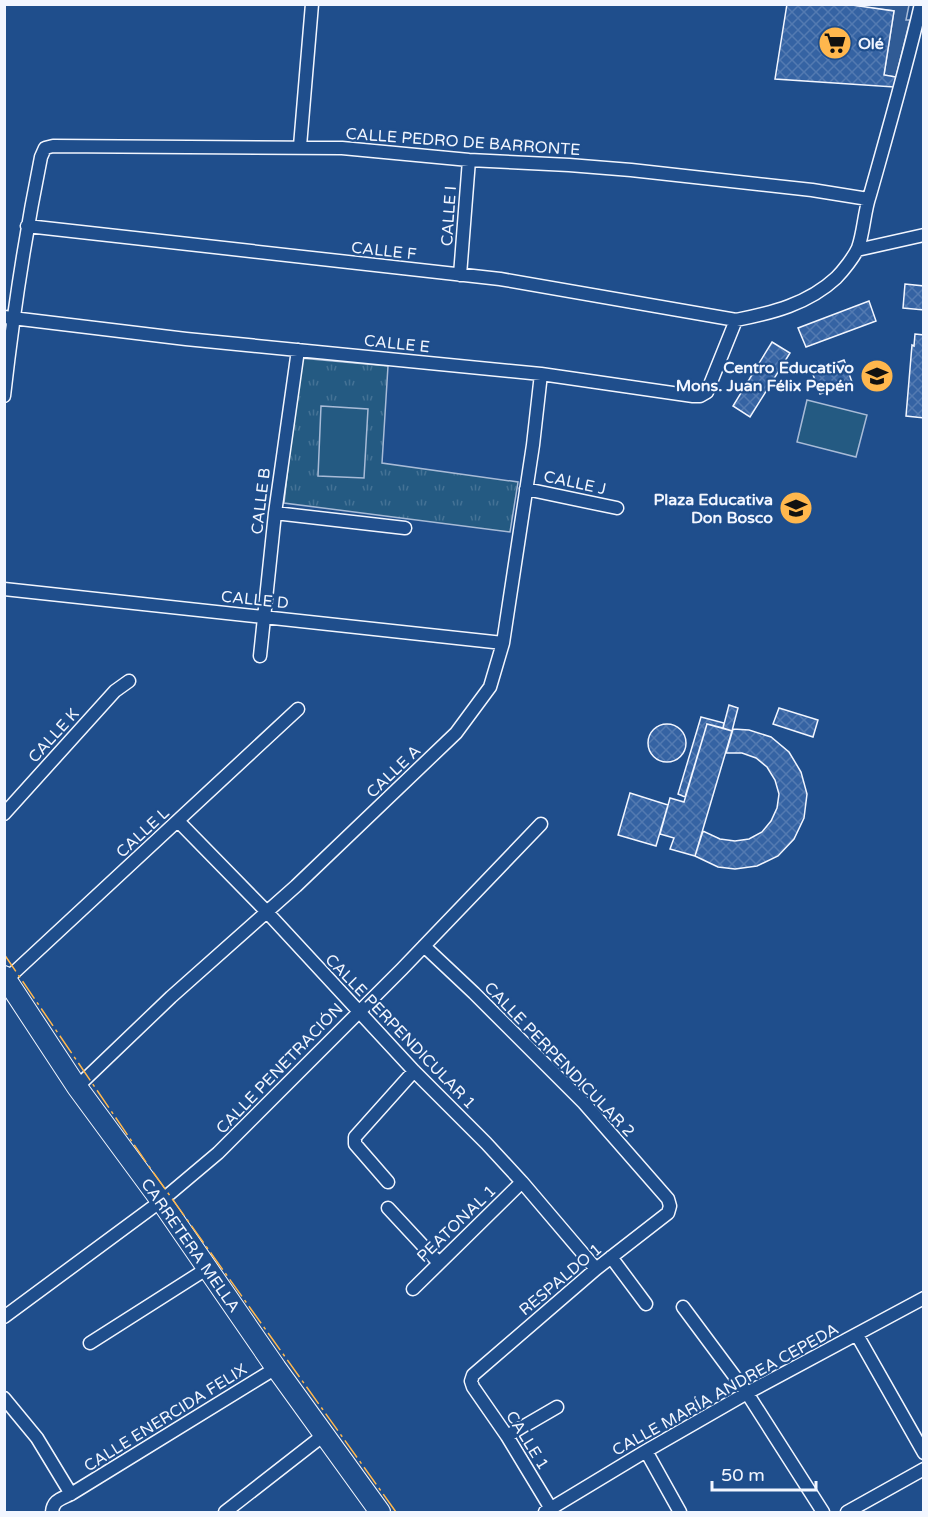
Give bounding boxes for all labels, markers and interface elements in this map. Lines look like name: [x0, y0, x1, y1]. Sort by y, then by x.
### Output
supermarket icon: Olé: [817, 25, 853, 61]
place label: Olé: [858, 34, 884, 54]
street label: CALLE PEDRO DE BARRONTE: [345, 124, 581, 160]
street label: CALLE I: [437, 185, 461, 247]
street label: CALLE F: [350, 238, 418, 264]
street label: CALLE E: [363, 331, 431, 357]
place label: Centro Educativo Mons. Juan Félix Pepén: [676, 358, 854, 396]
school or university icon: Centro Educativo Mons. Juan Félix Pepén: [859, 358, 895, 394]
street label: CALLE B: [247, 467, 275, 536]
street label: CALLE J: [542, 467, 608, 499]
place label: Plaza Educativa Don Bosco: [654, 490, 773, 528]
school or university icon: Plaza Educativa Don Bosco: [778, 490, 814, 526]
street label: CALLE D: [220, 587, 290, 613]
street label: CALLE K: [24, 704, 84, 767]
street label: CALLE A: [362, 741, 425, 802]
street label: CALLE L: [112, 803, 173, 862]
street label: CALLE PERPENDICULAR 1: [321, 950, 480, 1114]
street label: CALLE PERPENDICULAR 2: [480, 978, 639, 1142]
street label: CALLE PENETRACIÓN: [212, 999, 347, 1138]
street label: CARRETERA MELLA: [136, 1175, 244, 1317]
street label: PEATONAL 1: [413, 1181, 500, 1267]
street label: RESPALDO 1: [515, 1239, 606, 1320]
street label: CALLE MARÍA ANDREA CEPEDA: [609, 1319, 842, 1461]
street label: CALLE ENERCIDA FELIX: [80, 1359, 251, 1476]
street label: CALLE 1: [501, 1407, 553, 1474]
scale bar: [712, 1454, 816, 1492]
text: 50 m: [721, 1464, 765, 1486]

